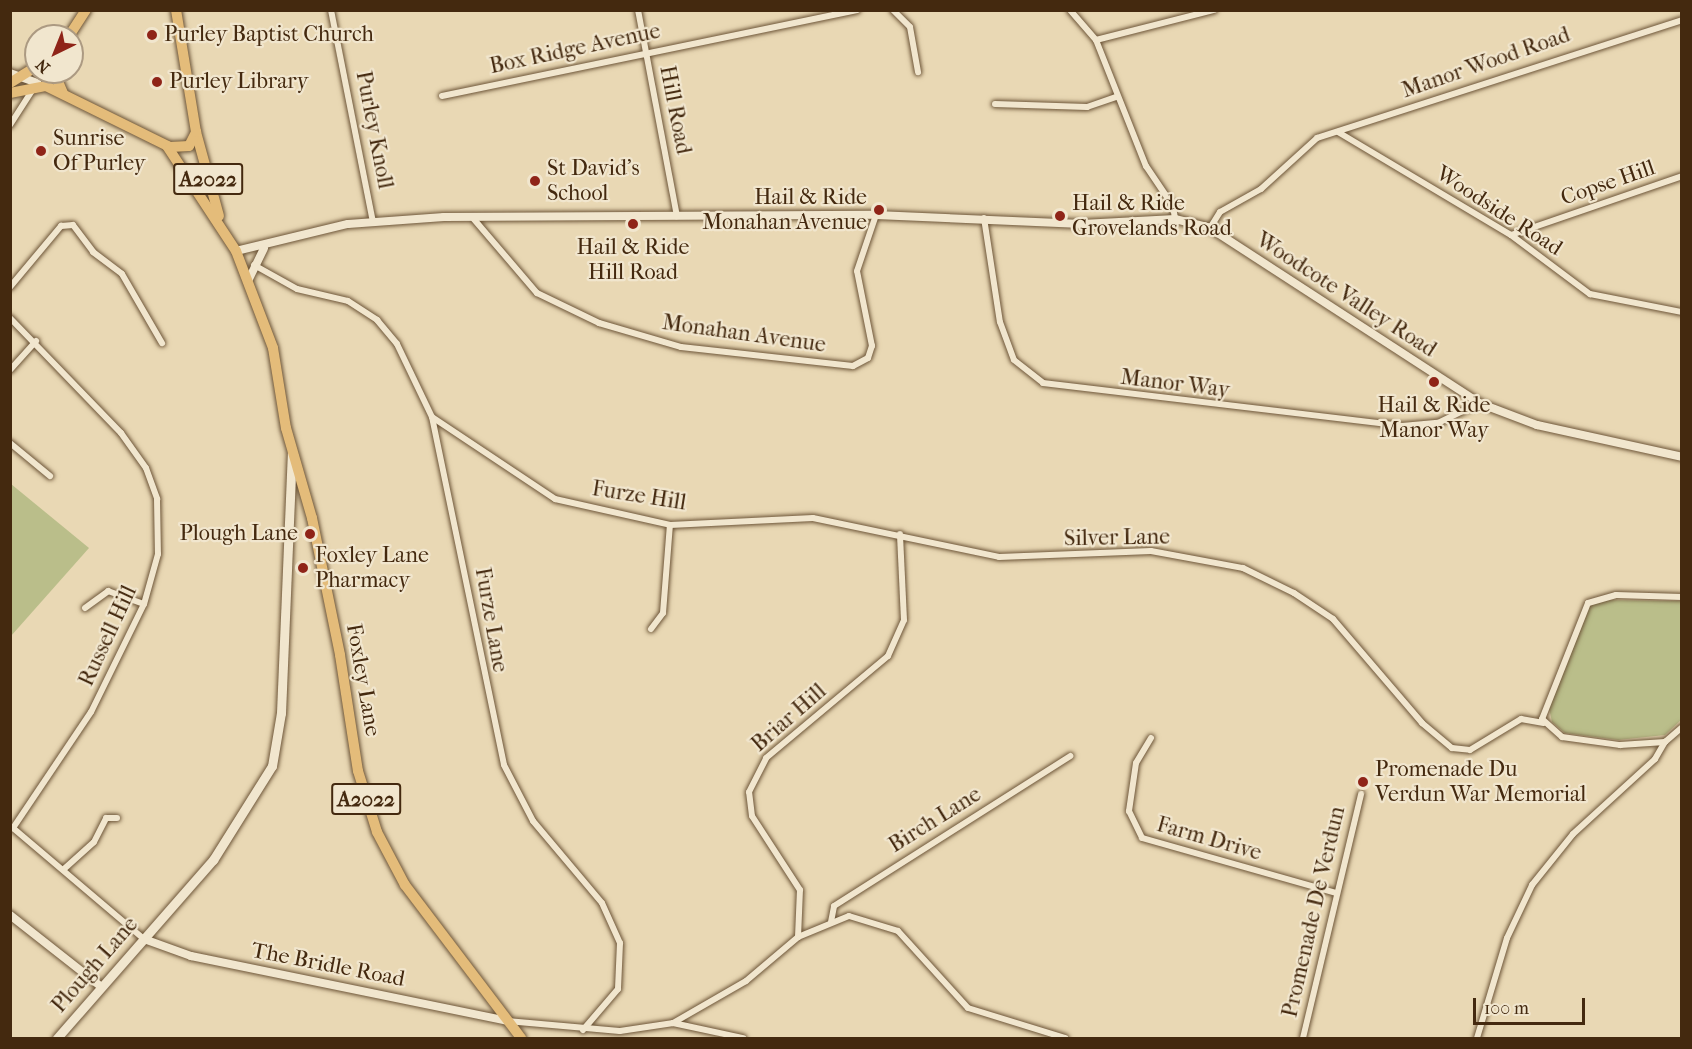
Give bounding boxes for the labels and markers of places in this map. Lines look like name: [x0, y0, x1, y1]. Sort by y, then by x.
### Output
place label: Purley Baptist Church: [164, 22, 374, 48]
marker: Purley Baptist Church: [145, 28, 159, 42]
place label: Purley Library: [169, 69, 308, 95]
marker: Purley Library: [150, 75, 164, 89]
place label: Sunrise Of Purley: [53, 125, 146, 176]
marker: Sunrise Of Purley: [34, 144, 48, 158]
place label: St David's School: [547, 155, 640, 206]
marker: St David's School: [528, 174, 542, 188]
place label: Hail & Ride Monahan Avenue: [702, 184, 867, 236]
place label: Hail & Ride Grovelands Road: [1072, 190, 1232, 242]
marker: Hail & Ride Monahan Avenue: [872, 203, 886, 217]
marker: Hail & Ride Grovelands Road: [1053, 209, 1067, 223]
marker: Hail & Ride Hill Road: [626, 217, 640, 231]
place label: Hail & Ride Hill Road: [577, 234, 689, 286]
marker: Hail & Ride Manor Way: [1427, 375, 1441, 389]
place label: Hail & Ride Manor Way: [1378, 392, 1490, 444]
place label: Plough Lane: [180, 521, 298, 547]
marker: Plough Lane: [303, 527, 317, 541]
place label: Foxley Lane Pharmacy: [315, 542, 429, 594]
marker: Foxley Lane Pharmacy: [296, 561, 310, 575]
place label: Promenade Du Verdun War Memorial: [1375, 756, 1586, 807]
marker: Promenade Du Verdun War Memorial: [1356, 775, 1370, 789]

